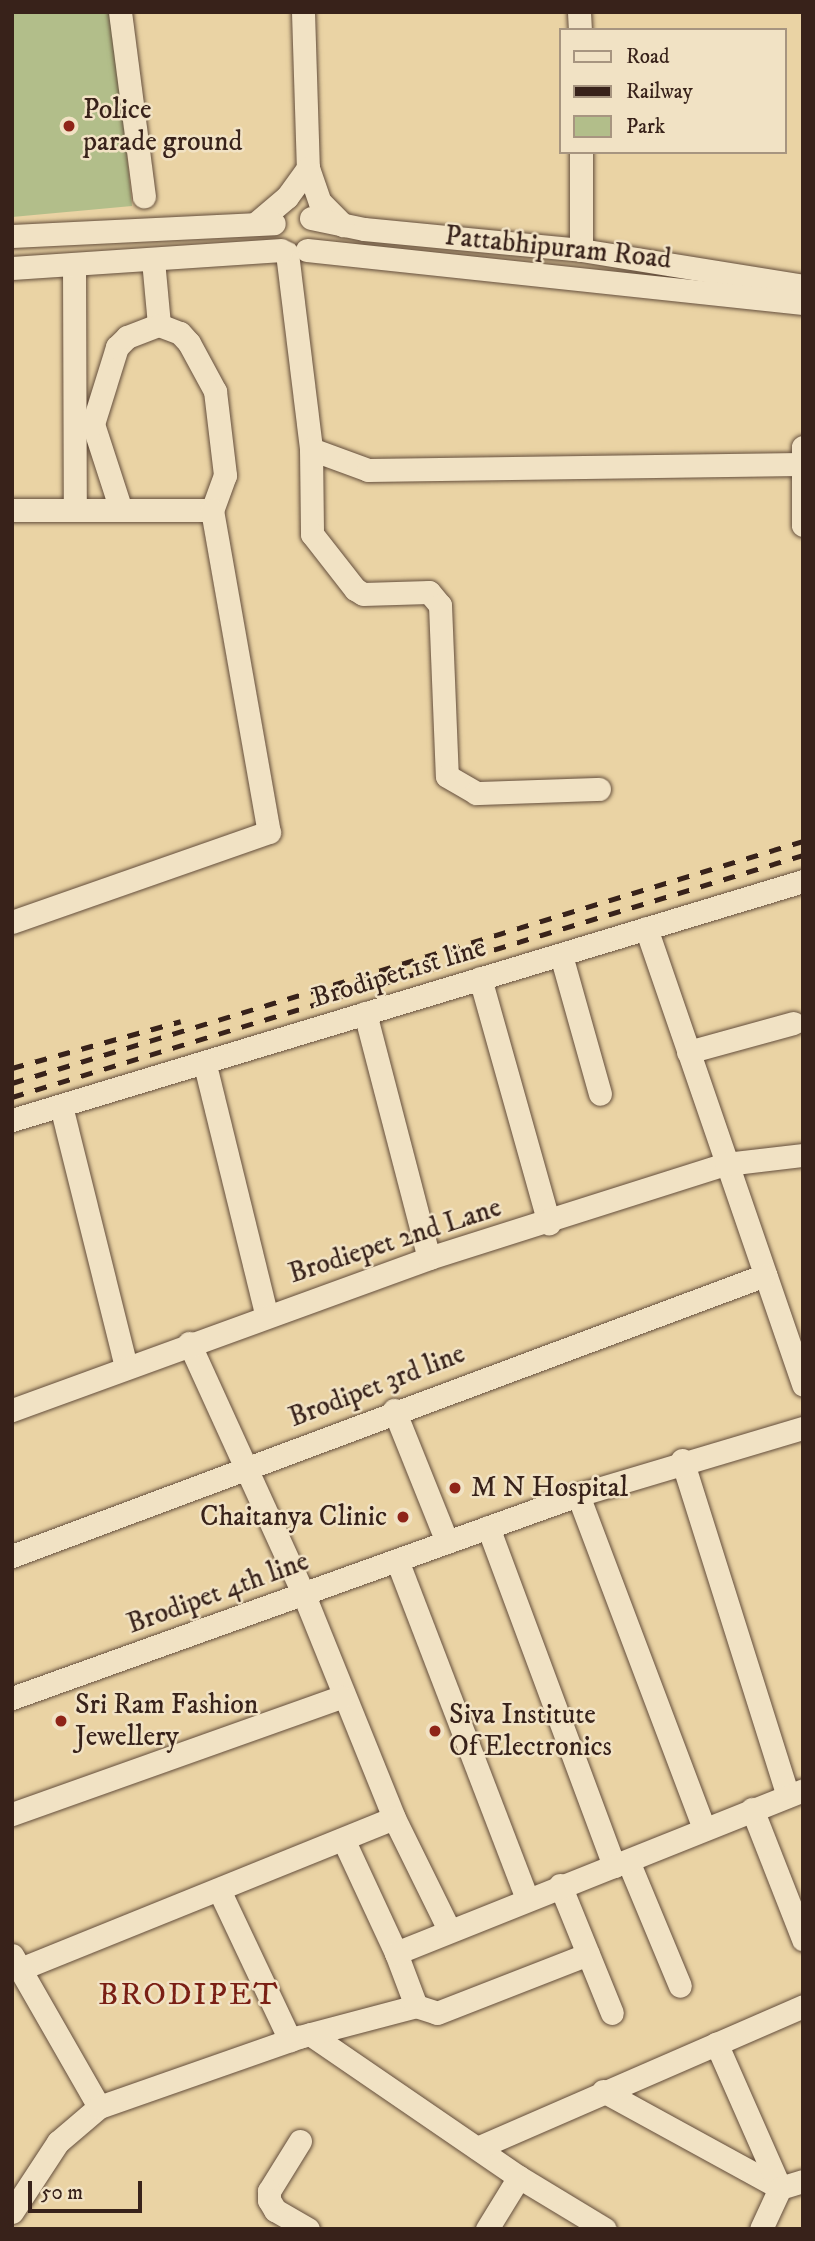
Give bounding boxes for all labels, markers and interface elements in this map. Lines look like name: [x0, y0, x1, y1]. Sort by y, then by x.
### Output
legend: [560, 28, 787, 154]
text: Road: [626, 44, 670, 70]
text: Railway: [626, 79, 693, 105]
place label: Police parade ground: [83, 93, 243, 159]
text: Park: [626, 114, 665, 140]
marker: Police parade ground: [61, 118, 77, 134]
street label: Pattabhipuram Road: [443, 219, 673, 277]
street label: Brodipet 1st line: [308, 931, 490, 1015]
street label: Brodiepet 2nd Lane: [284, 1191, 506, 1291]
street label: Brodipet 3rd line: [284, 1337, 470, 1435]
place label: M N Hospital: [471, 1471, 628, 1505]
marker: M N Hospital: [445, 1478, 465, 1498]
place label: Chaitanya Clinic: [200, 1500, 387, 1534]
marker: Chaitanya Clinic: [393, 1507, 413, 1527]
street label: Brodipet 4th line: [123, 1545, 313, 1641]
place label: Sri Ram Fashion Jewellery: [75, 1688, 258, 1754]
place label: Siva Institute Of Electronics: [449, 1698, 612, 1764]
marker: Sri Ram Fashion Jewellery: [53, 1713, 69, 1729]
marker: Siva Institute Of Electronics: [427, 1723, 443, 1739]
district label: BRODIPET: [99, 1976, 279, 2014]
scale bar: [32, 2168, 145, 2212]
text: 50 m: [41, 2180, 83, 2206]

